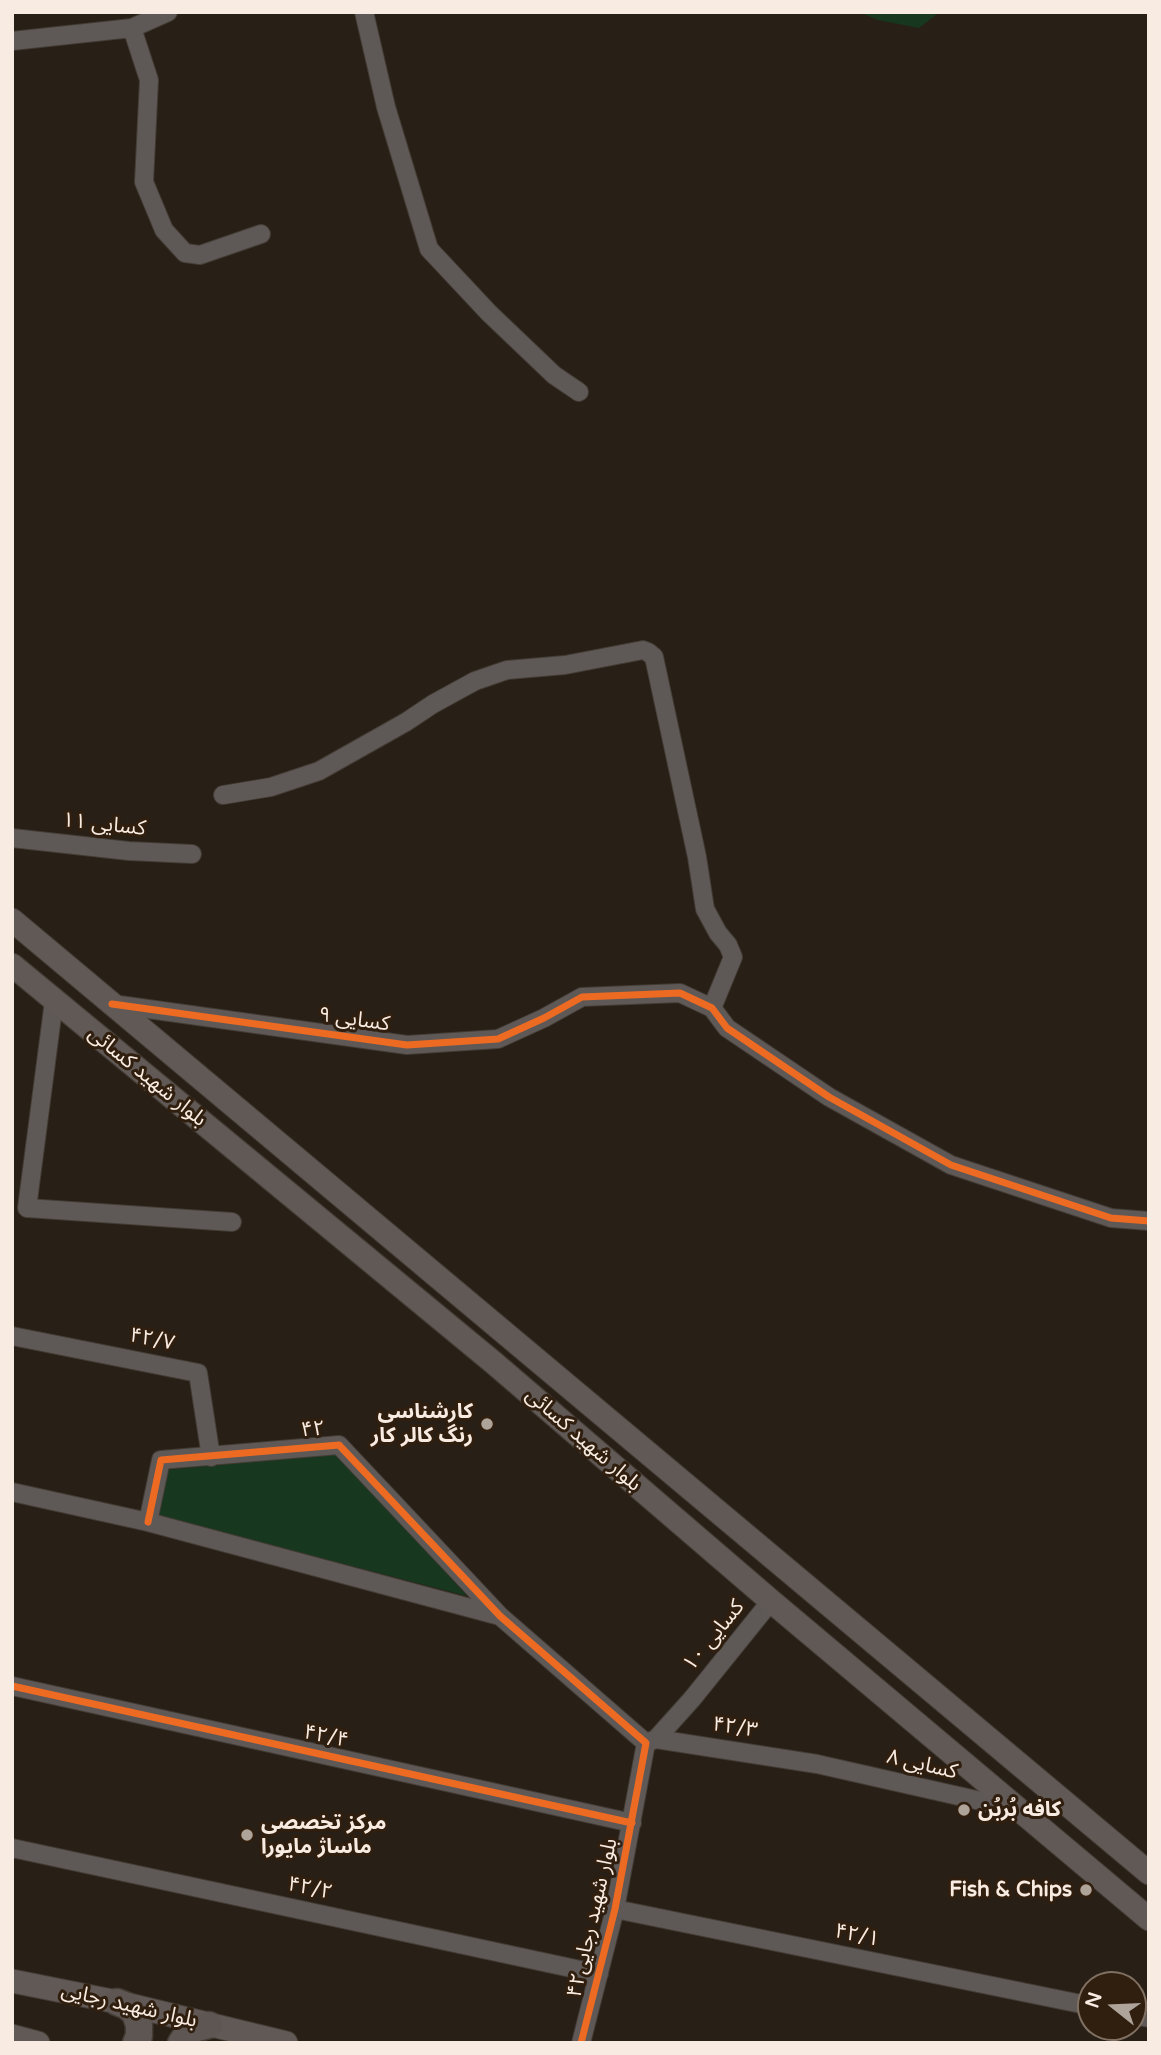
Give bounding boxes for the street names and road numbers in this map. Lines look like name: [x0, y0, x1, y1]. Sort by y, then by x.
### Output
street label: ۱۱ کسایی: [61, 808, 147, 842]
street label: ۹ کسایی: [317, 1003, 391, 1037]
street label: بلوار شهید کسائی: [83, 1021, 211, 1133]
street label: ۴۲/۷: [127, 1323, 177, 1357]
street label: بلوار شهید کسائی: [520, 1383, 646, 1497]
street label: ۴۲: [300, 1416, 326, 1444]
street label: ۱۰ کسایی: [678, 1595, 750, 1677]
street label: ۴۲/۳: [711, 1712, 759, 1744]
street label: ۴۲/۴: [301, 1720, 351, 1754]
street label: ۸ کسایی: [884, 1745, 960, 1785]
street label: بلوار شهید رجایی۴۲: [562, 1836, 624, 2000]
street label: ۴۲/۲: [285, 1872, 335, 1906]
street label: ۴۲/۱: [832, 1919, 882, 1953]
street label: بلوار شهید رجایی: [59, 1978, 199, 2034]

